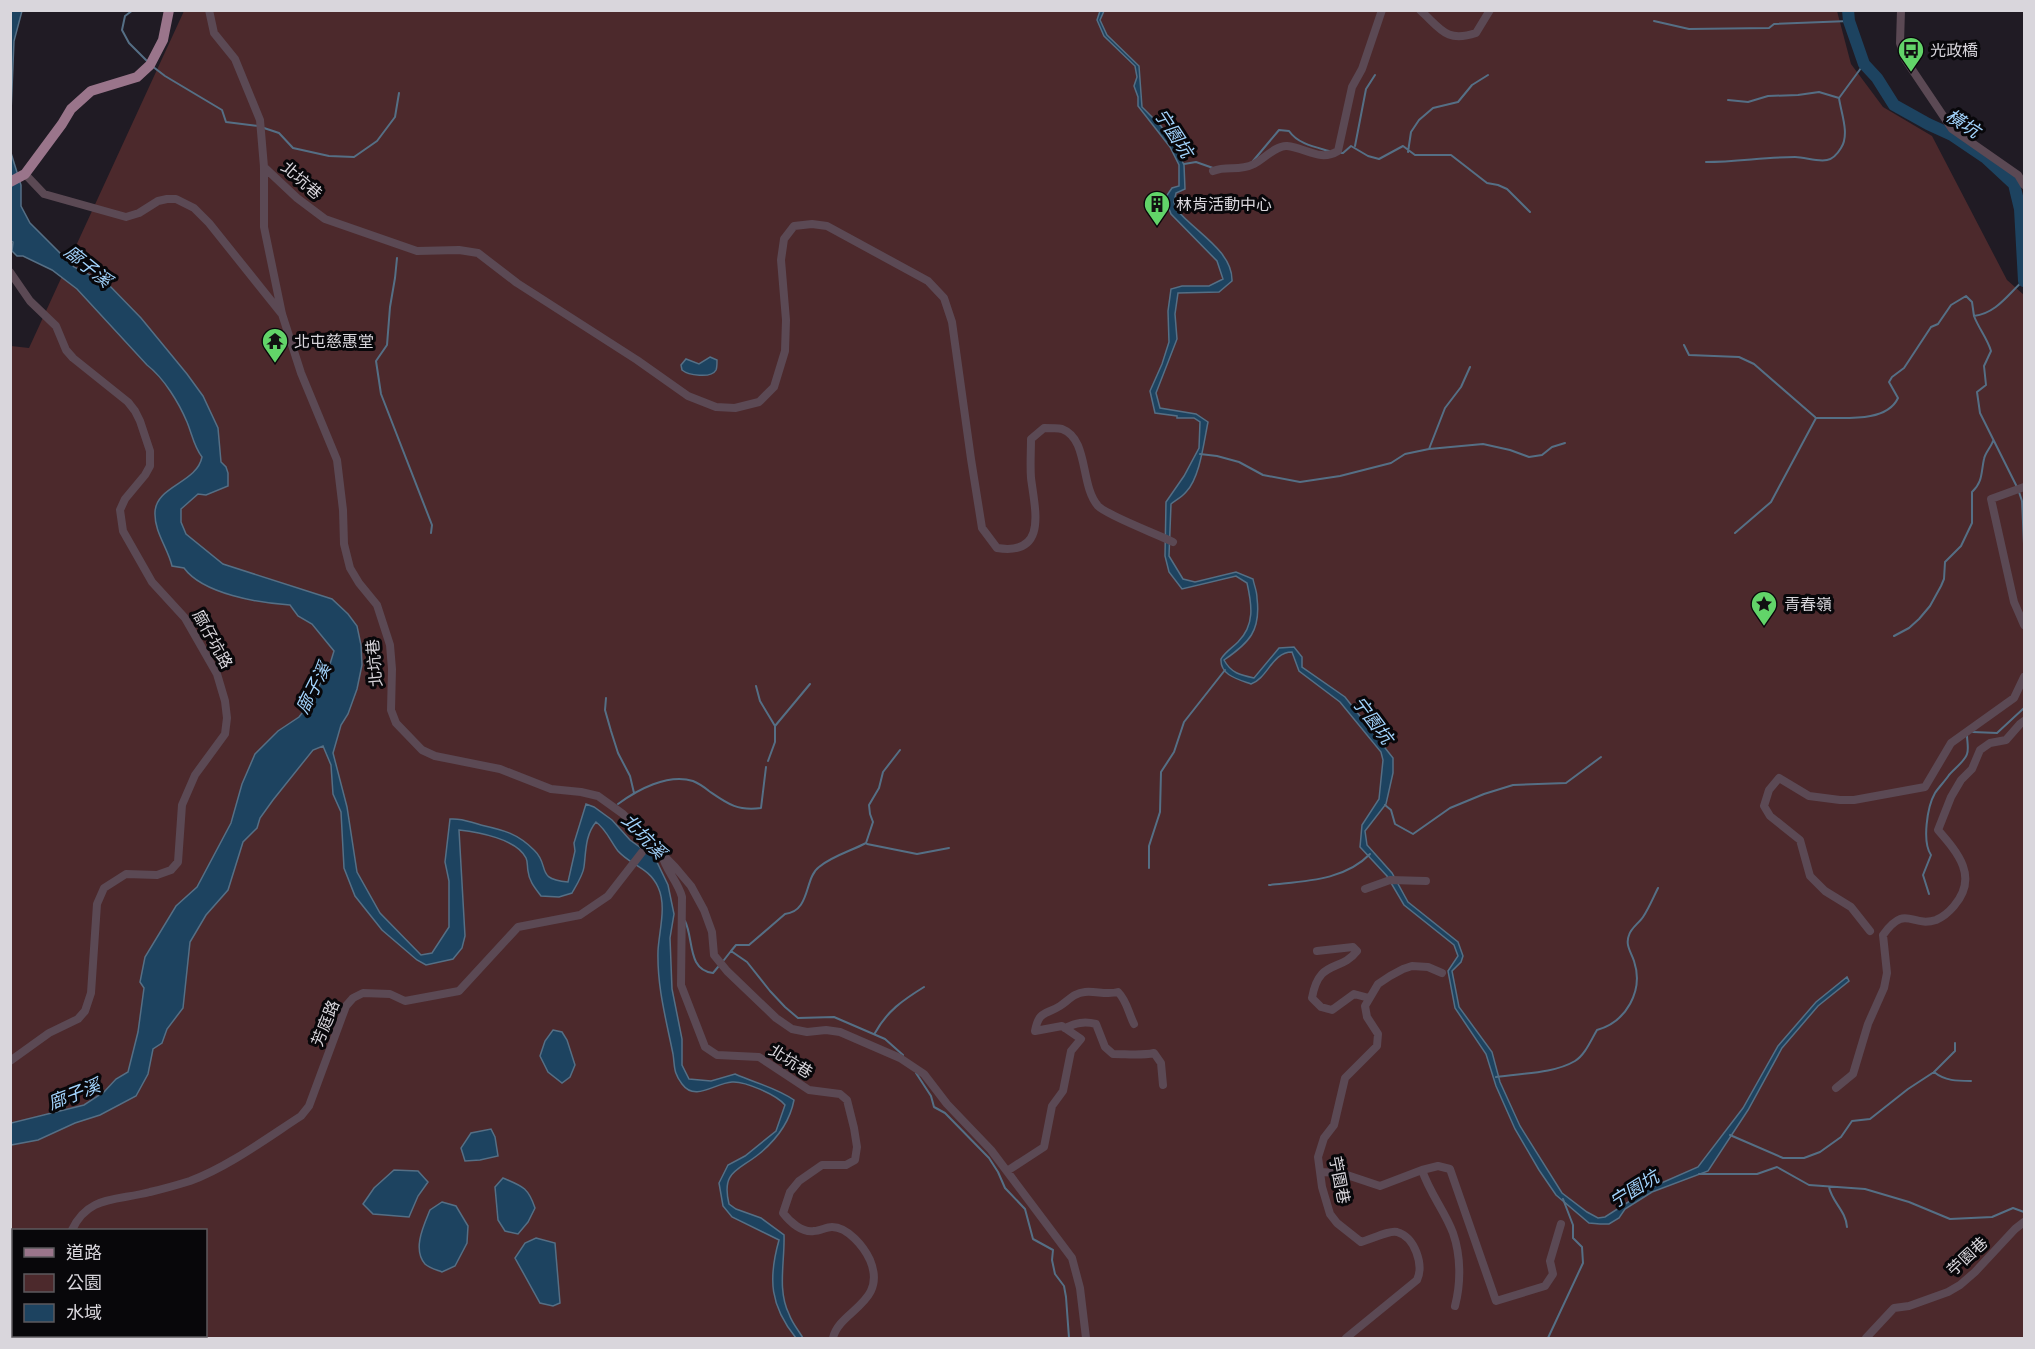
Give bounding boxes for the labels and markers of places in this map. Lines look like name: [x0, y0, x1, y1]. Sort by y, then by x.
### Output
bus stop icon: 光政橋: [1896, 35, 1926, 73]
place label: 光政橋: [1930, 40, 1978, 60]
building icon: 林肯活動中心: [1142, 189, 1172, 227]
place label: 林肯活動中心: [1176, 194, 1272, 214]
temple icon: 北屯慈惠堂: [260, 326, 290, 364]
place label: 北屯慈惠堂: [294, 331, 374, 351]
place icon: 青春嶺: [1749, 589, 1779, 627]
place label: 青春嶺: [1784, 594, 1832, 614]

